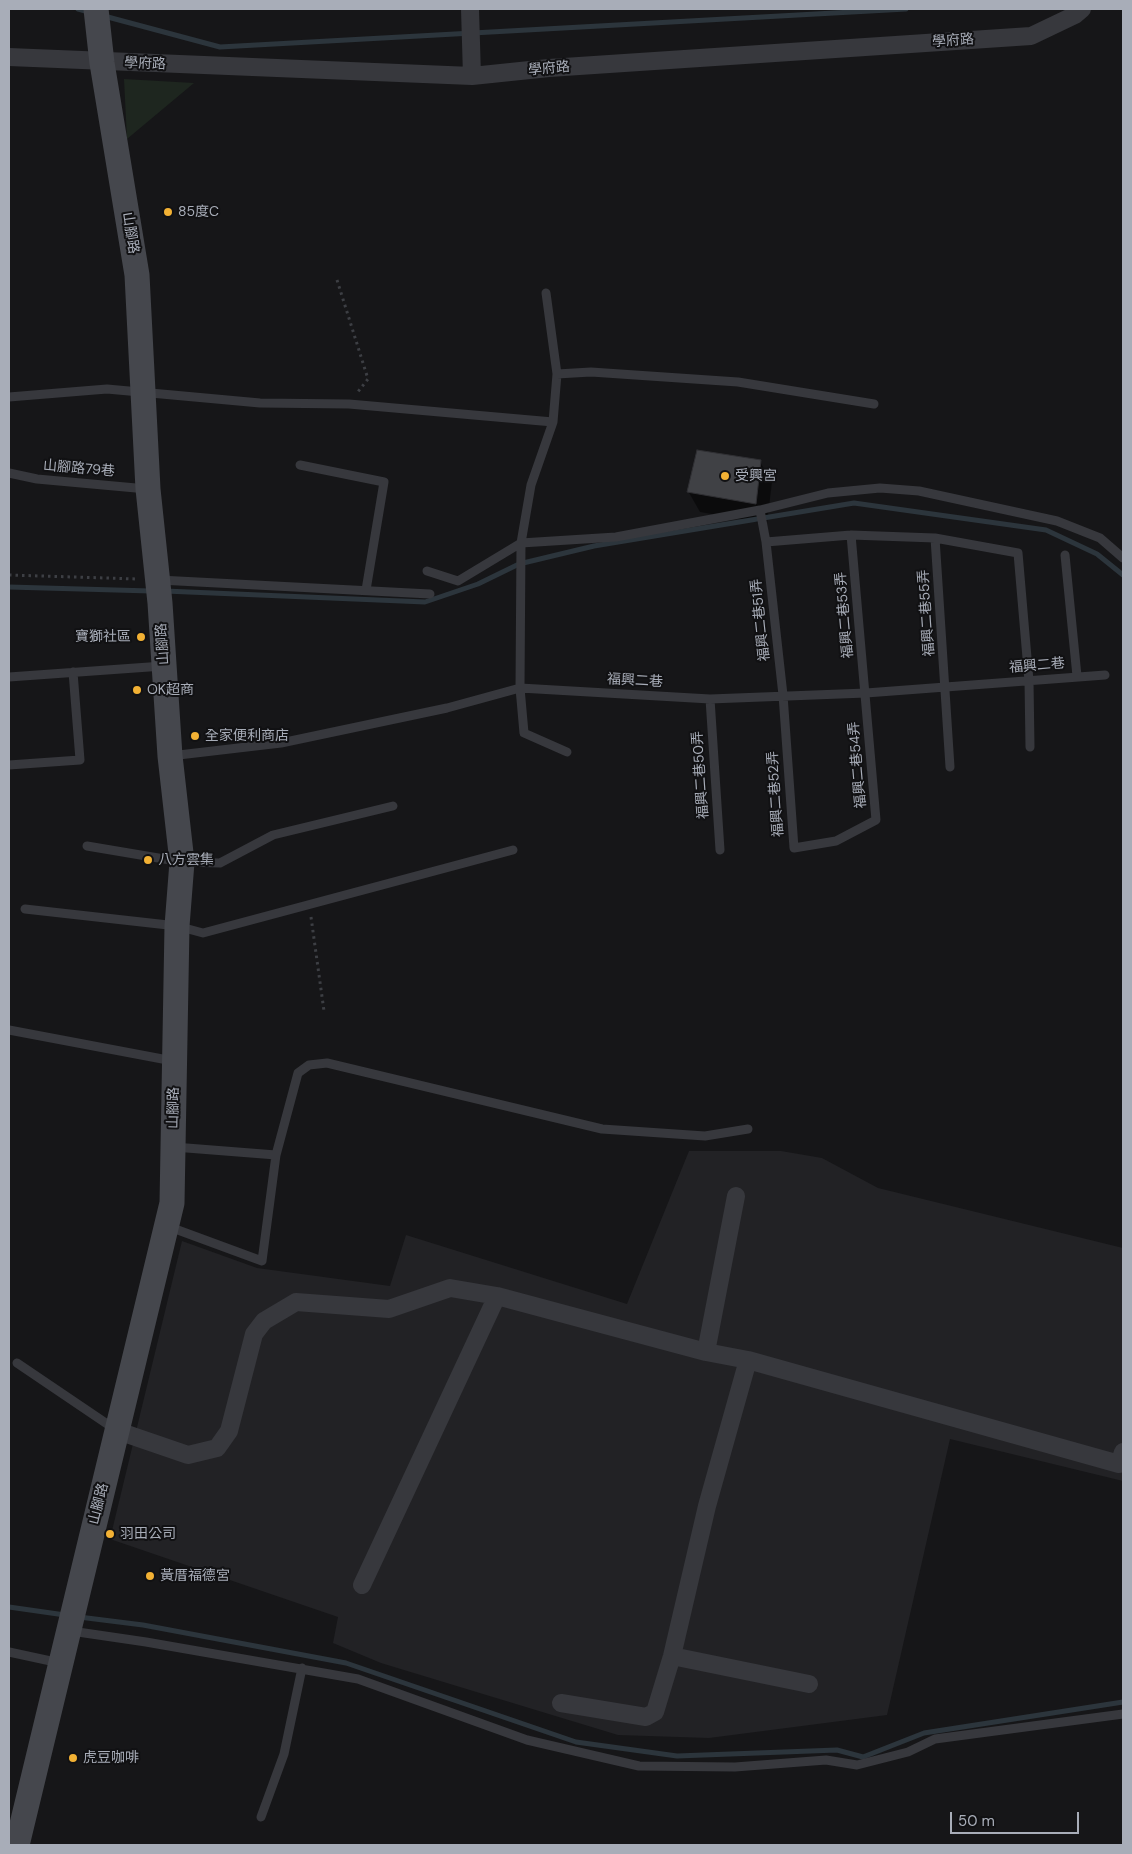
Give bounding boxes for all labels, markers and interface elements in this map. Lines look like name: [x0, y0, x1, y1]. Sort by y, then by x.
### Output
street label: 學府路: [931, 31, 975, 51]
street label: 學府路: [124, 55, 166, 73]
street label: 學府路: [527, 59, 571, 79]
place label: 85度C: [178, 204, 219, 220]
marker: 85度C: [162, 206, 174, 218]
street label: 山腳路: [118, 211, 142, 255]
street label: 山腳路79巷: [42, 457, 116, 481]
place label: 受興宮: [735, 468, 777, 484]
marker: 受興宮: [719, 470, 731, 482]
street label: 福興二巷55弄: [916, 569, 938, 657]
street label: 福興二巷53弄: [833, 571, 857, 659]
street label: 福興二巷51弄: [748, 578, 774, 662]
street label: 山腳路: [153, 622, 173, 666]
place label: 寶獅社區: [75, 629, 131, 645]
marker: 寶獅社區: [135, 631, 147, 643]
street label: 福興二巷: [1008, 655, 1066, 677]
street label: 福興二巷: [607, 671, 663, 691]
place label: OK超商: [147, 682, 194, 698]
marker: OK超商: [131, 684, 143, 696]
street label: 福興二巷54弄: [846, 721, 870, 809]
place label: 全家便利商店: [205, 728, 289, 744]
marker: 全家便利商店: [189, 730, 201, 742]
street label: 福興二巷50弄: [690, 730, 712, 820]
street label: 福興二巷52弄: [765, 750, 787, 838]
place label: 八方雲集: [158, 852, 214, 868]
marker: 八方雲集: [142, 854, 154, 866]
street label: 山腳路: [165, 1087, 183, 1129]
street label: 山腳路: [86, 1482, 112, 1526]
place label: 羽田公司: [120, 1526, 176, 1542]
marker: 羽田公司: [104, 1528, 116, 1540]
place label: 黃厝福德宮: [160, 1568, 230, 1584]
marker: 黃厝福德宮: [144, 1570, 156, 1582]
place label: 虎豆咖啡: [83, 1750, 139, 1766]
marker: 虎豆咖啡: [67, 1752, 79, 1764]
scale bar: [952, 1802, 1081, 1834]
text: 50 m: [958, 1811, 995, 1831]

